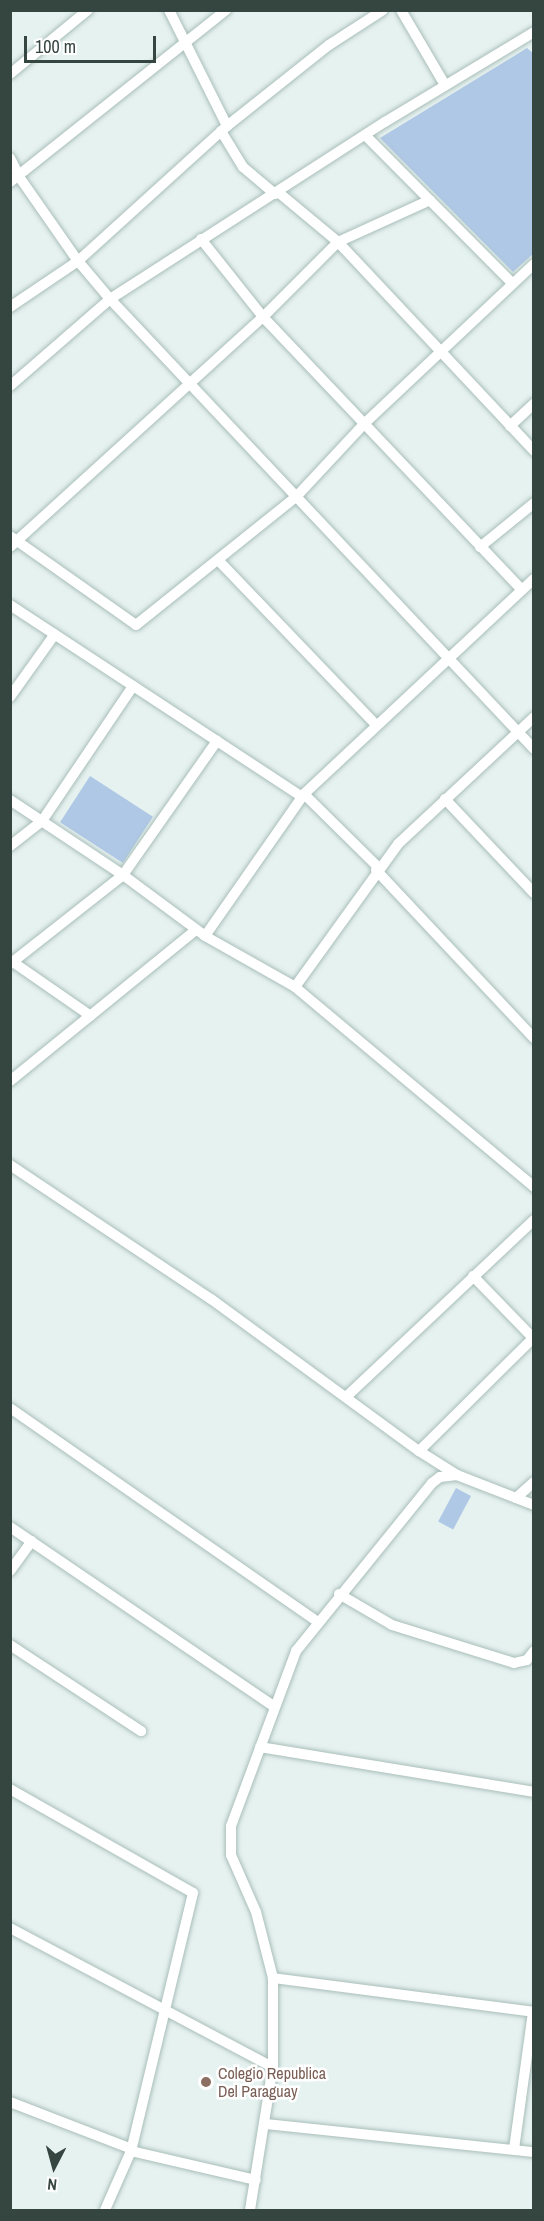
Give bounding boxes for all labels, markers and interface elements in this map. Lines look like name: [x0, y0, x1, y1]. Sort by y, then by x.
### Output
scale bar: [27, 24, 159, 62]
text: 100 m: [35, 34, 76, 59]
place label: Colegio Republica Del Paraguay: [218, 2063, 326, 2101]
marker: Colegio Republica Del Paraguay: [199, 2075, 213, 2089]
north arrow: [24, 2137, 84, 2197]
text: N: [46, 2173, 58, 2196]

